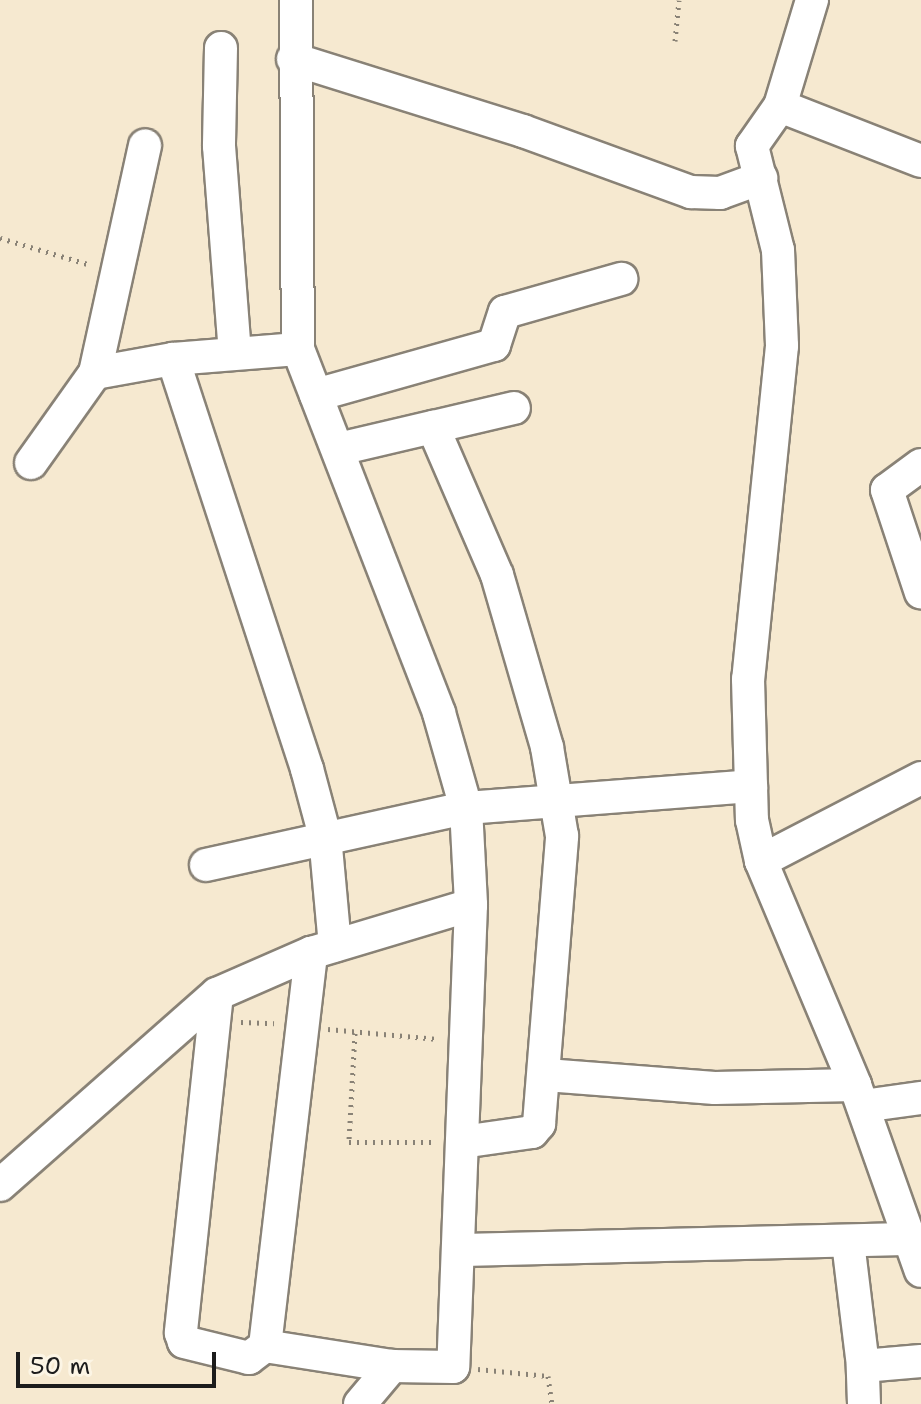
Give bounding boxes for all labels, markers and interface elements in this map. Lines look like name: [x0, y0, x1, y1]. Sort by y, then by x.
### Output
scale bar: [20, 1336, 220, 1386]
text: 50 m: [30, 1350, 90, 1382]

